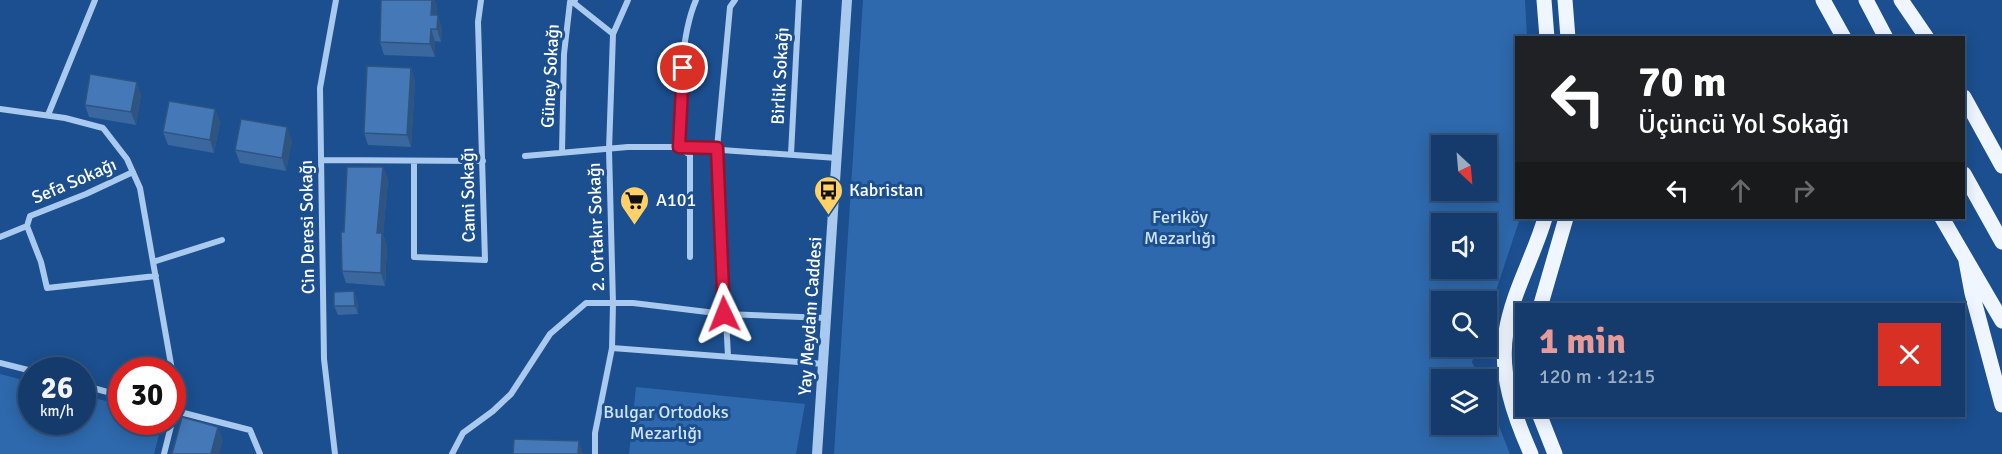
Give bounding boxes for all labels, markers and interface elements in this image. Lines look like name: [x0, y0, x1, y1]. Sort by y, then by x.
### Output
street label: Güney Sokağı: [536, 23, 564, 129]
street label: Birlik Sokağı: [766, 27, 794, 125]
pin: [657, 42, 708, 93]
icon: arrive: [666, 51, 699, 84]
text: 70 m: [1638, 57, 1727, 108]
icon: left: [1539, 60, 1617, 138]
text: Üçüncü Yol Sokağı: [1638, 108, 1849, 141]
north arrow: [1431, 135, 1497, 201]
map controls: [1431, 135, 1497, 435]
street label: Cami Sokağı: [456, 147, 480, 243]
street label: Sefa Sokağı: [28, 153, 120, 209]
street label: Cin Deresi Sokağı: [295, 160, 319, 294]
street label: 2. Ortakır Sokağı: [583, 162, 609, 292]
bus stop icon: Kabristan: [812, 174, 844, 216]
icon: left: [1661, 174, 1694, 207]
icon: ahead: [1724, 174, 1757, 207]
icon: right: [1787, 174, 1820, 207]
place label: Kabristan: [849, 179, 923, 201]
supermarket icon: A101: [619, 184, 651, 226]
place label: A101: [656, 189, 696, 211]
park label: Feriköy Mezarlığı: [1144, 206, 1216, 249]
button: sound: [1431, 213, 1497, 279]
street label: Yay Meydanı Caddesi: [793, 236, 827, 396]
position arrow: [692, 282, 756, 346]
button: search: [1431, 291, 1497, 357]
text: 1 min: [1539, 319, 1626, 364]
button: close: [1878, 323, 1941, 386]
speed limit sign: 30: [108, 357, 186, 435]
text: 120 m · 12:15: [1539, 364, 1655, 389]
button: layers: [1431, 369, 1497, 435]
text: 26: [41, 370, 73, 407]
park label: Bulgar Ortodoks Mezarlığı: [603, 401, 729, 444]
text: km/h: [40, 402, 74, 420]

